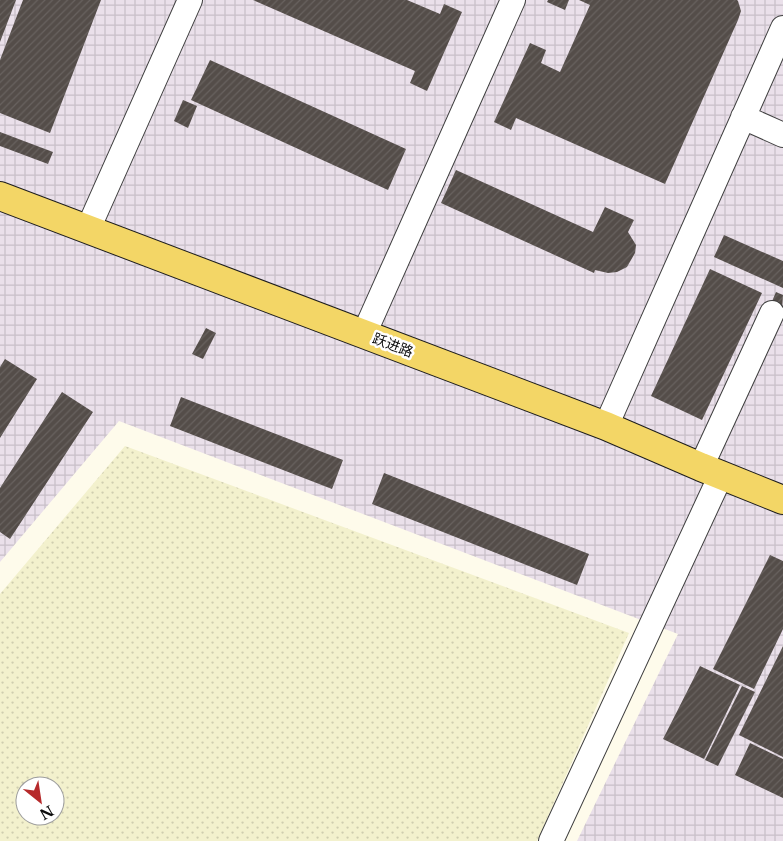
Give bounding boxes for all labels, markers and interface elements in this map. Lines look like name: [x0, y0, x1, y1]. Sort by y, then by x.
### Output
street label: 跃进路: [370, 329, 416, 361]
north arrow: [15, 776, 65, 826]
text: N: [36, 801, 57, 823]

